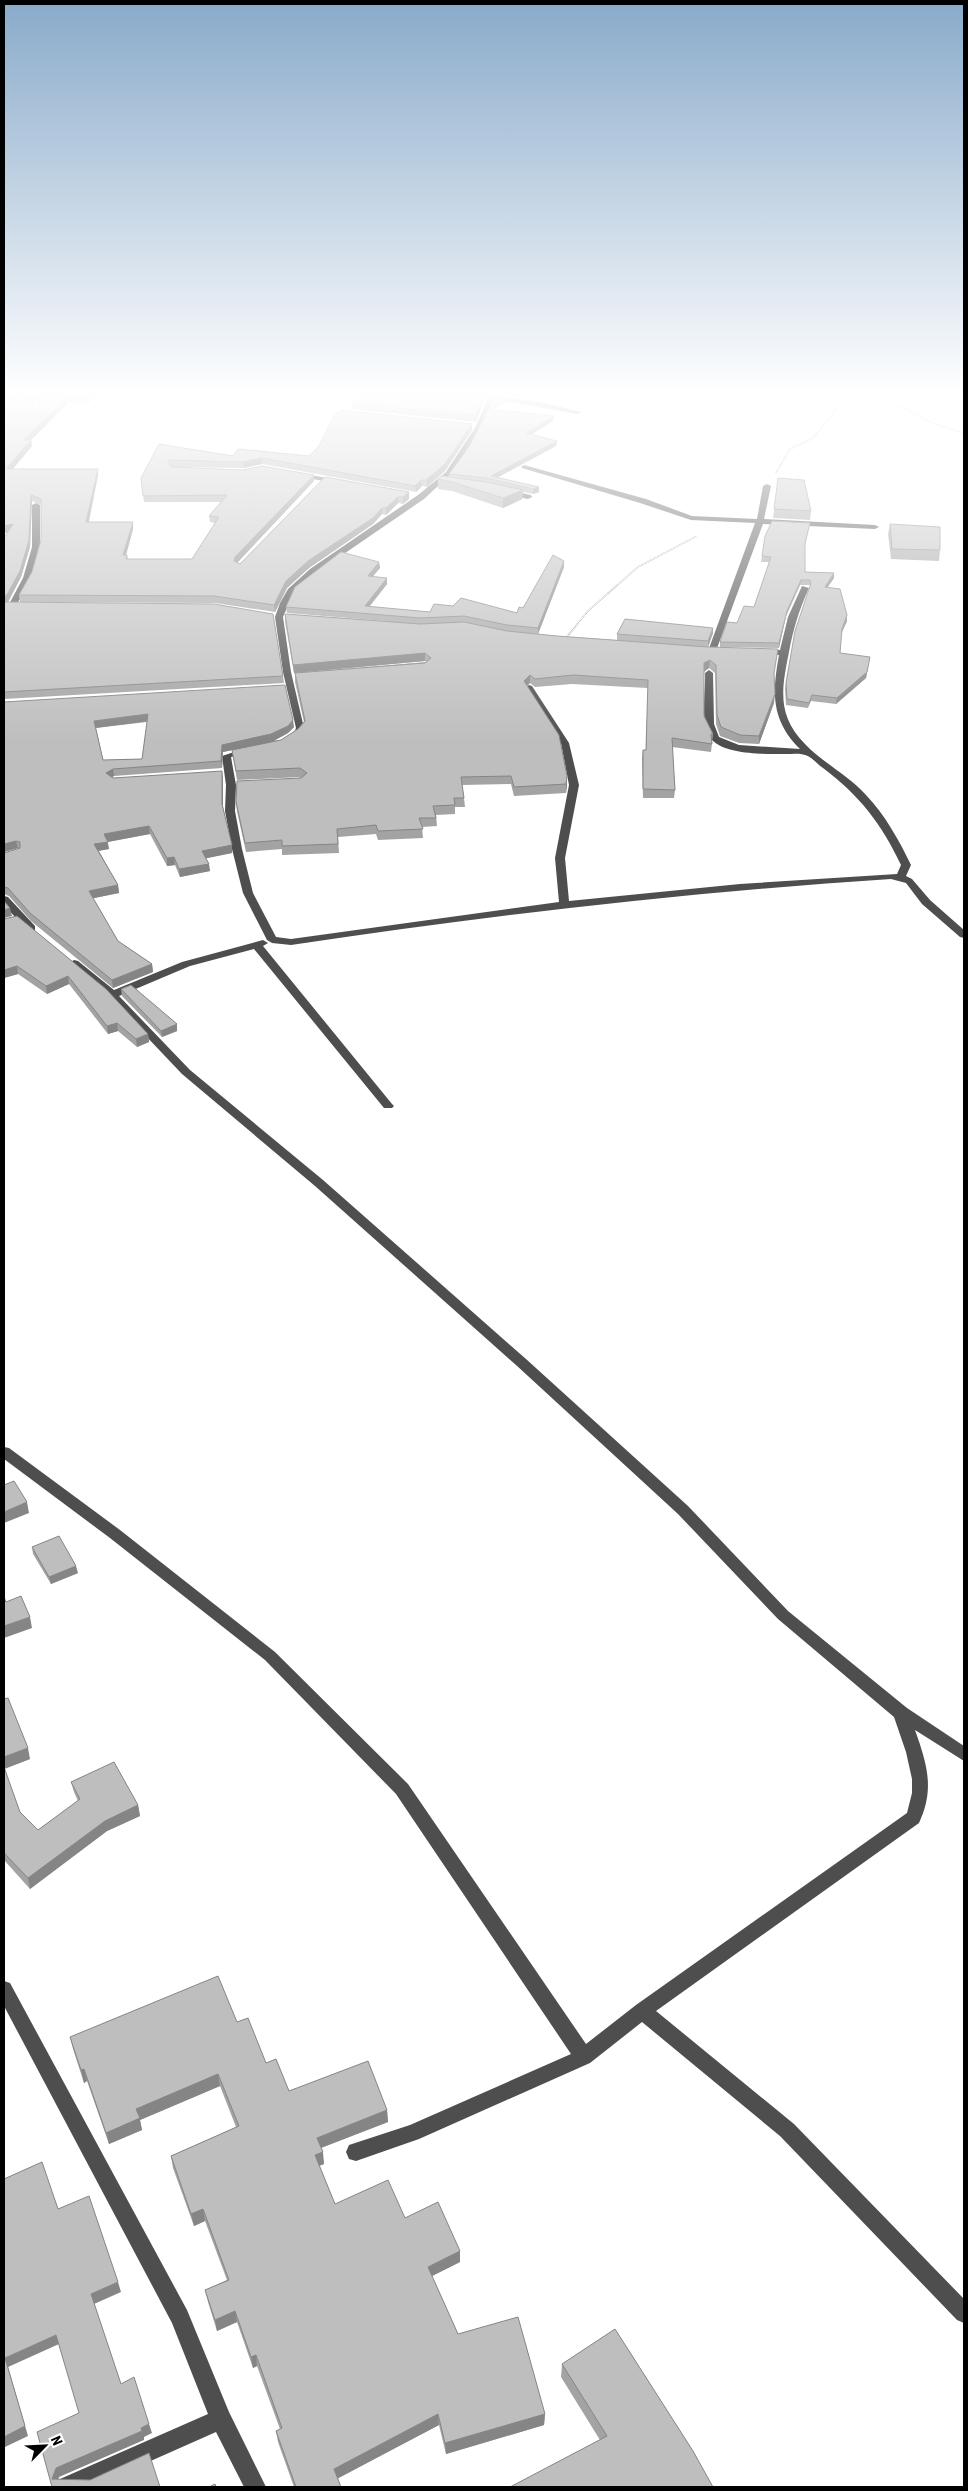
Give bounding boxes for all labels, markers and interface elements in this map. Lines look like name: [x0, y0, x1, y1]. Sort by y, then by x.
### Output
north arrow: [20, 2421, 70, 2471]
text: N: [48, 2434, 66, 2448]

